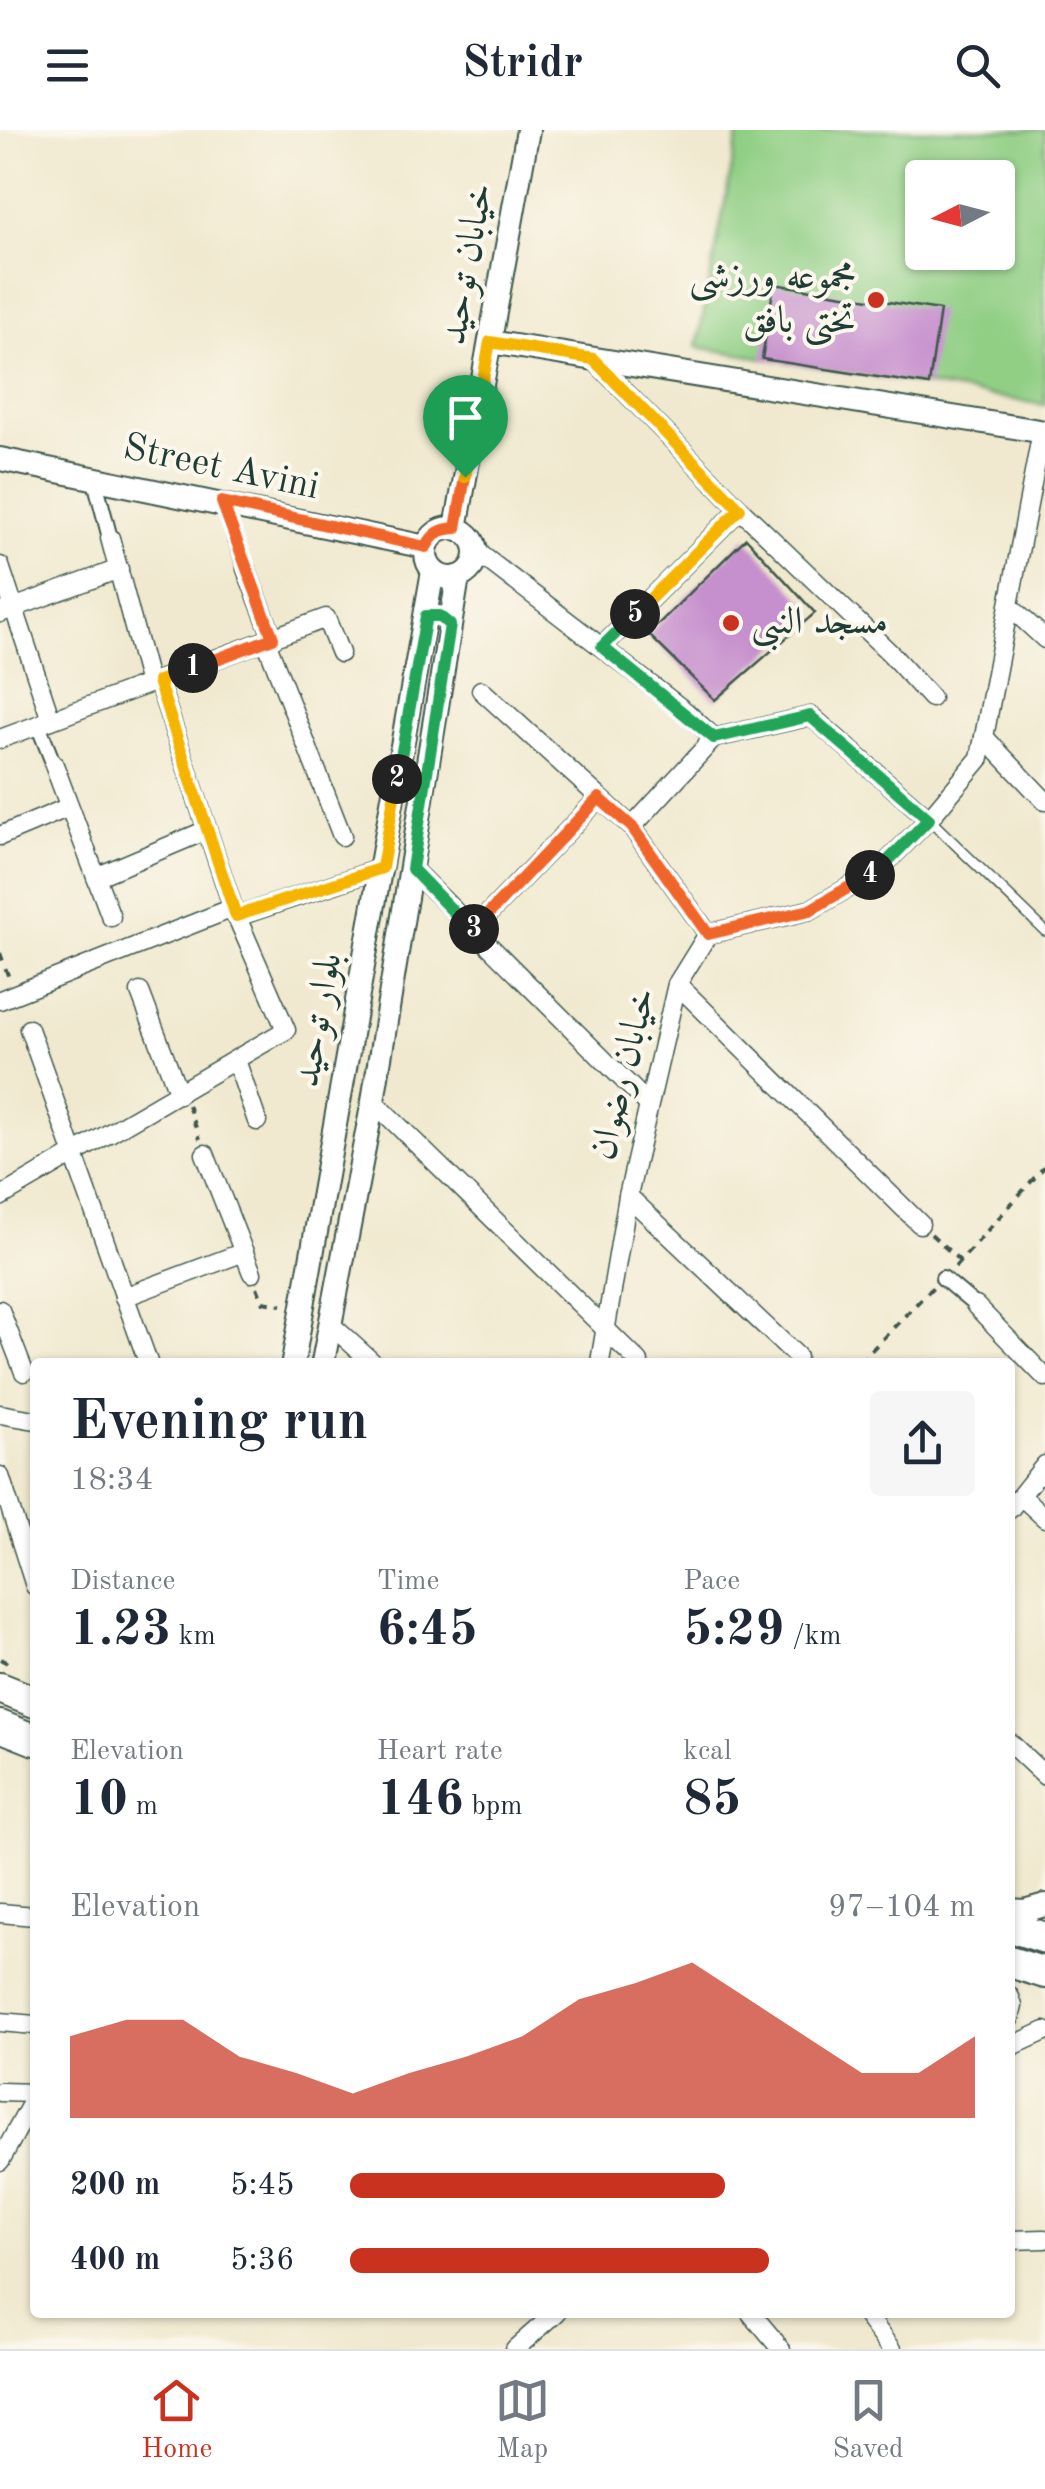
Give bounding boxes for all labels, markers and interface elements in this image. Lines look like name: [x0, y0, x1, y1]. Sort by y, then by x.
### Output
icon: menu: [40, 38, 95, 93]
icon: search: [950, 38, 1005, 93]
text: Stridr: [462, 42, 583, 87]
north arrow: [905, 160, 1015, 270]
map controls: [905, 160, 1015, 270]
street label: خیابان توحید: [435, 180, 503, 348]
place label: مجموعه ورزشی تختی بافق: [689, 259, 856, 346]
marker: مجموعه ورزشی تختی بافق: [865, 289, 887, 311]
pin: [423, 375, 508, 478]
icon: arrive: [438, 390, 493, 445]
street label: Street Avini: [120, 429, 322, 507]
pin: 5: [610, 589, 660, 639]
text: 5: [627, 600, 643, 628]
place label: مسجد النبی: [751, 604, 888, 651]
marker: مسجد النبی: [720, 612, 742, 634]
pin: 1: [168, 643, 218, 693]
text: 1: [185, 654, 201, 682]
pin: 2: [372, 754, 422, 804]
text: 2: [389, 765, 405, 793]
pin: 4: [845, 850, 895, 900]
text: 4: [862, 861, 878, 889]
pin: 3: [449, 904, 499, 954]
text: 3: [466, 915, 482, 943]
street label: بلوار توحید: [289, 950, 351, 1090]
street label: خیابان رضوان: [584, 984, 666, 1164]
button: share: [870, 1391, 975, 1496]
text: Evening run: [70, 1396, 368, 1451]
text: 18:34: [70, 1465, 153, 1497]
text: Distance: [70, 1568, 175, 1596]
text: Time: [377, 1568, 439, 1596]
text: Pace: [683, 1568, 740, 1596]
text: 1.23: [70, 1606, 171, 1656]
text: 6:45: [377, 1606, 478, 1656]
text: 5:29: [683, 1606, 784, 1656]
text: km: [171, 1623, 216, 1651]
text: /km: [784, 1623, 842, 1651]
text: Elevation: [70, 1738, 184, 1766]
text: Heart rate: [377, 1738, 503, 1766]
text: kcal: [683, 1738, 732, 1766]
text: 10: [70, 1776, 128, 1826]
text: 146: [377, 1776, 464, 1826]
text: 85: [683, 1776, 741, 1826]
text: m: [128, 1793, 158, 1821]
text: bpm: [464, 1793, 523, 1821]
text: Elevation: [70, 1892, 200, 1924]
text: 97–104 m: [828, 1892, 975, 1924]
text: 200 m: [70, 2170, 160, 2202]
text: 5:45: [230, 2170, 295, 2202]
text: 400 m: [70, 2245, 160, 2277]
text: 5:36: [230, 2245, 295, 2277]
tab: Home: [141, 2373, 212, 2468]
tab: Map: [495, 2373, 550, 2468]
tab: Saved: [832, 2373, 904, 2468]

